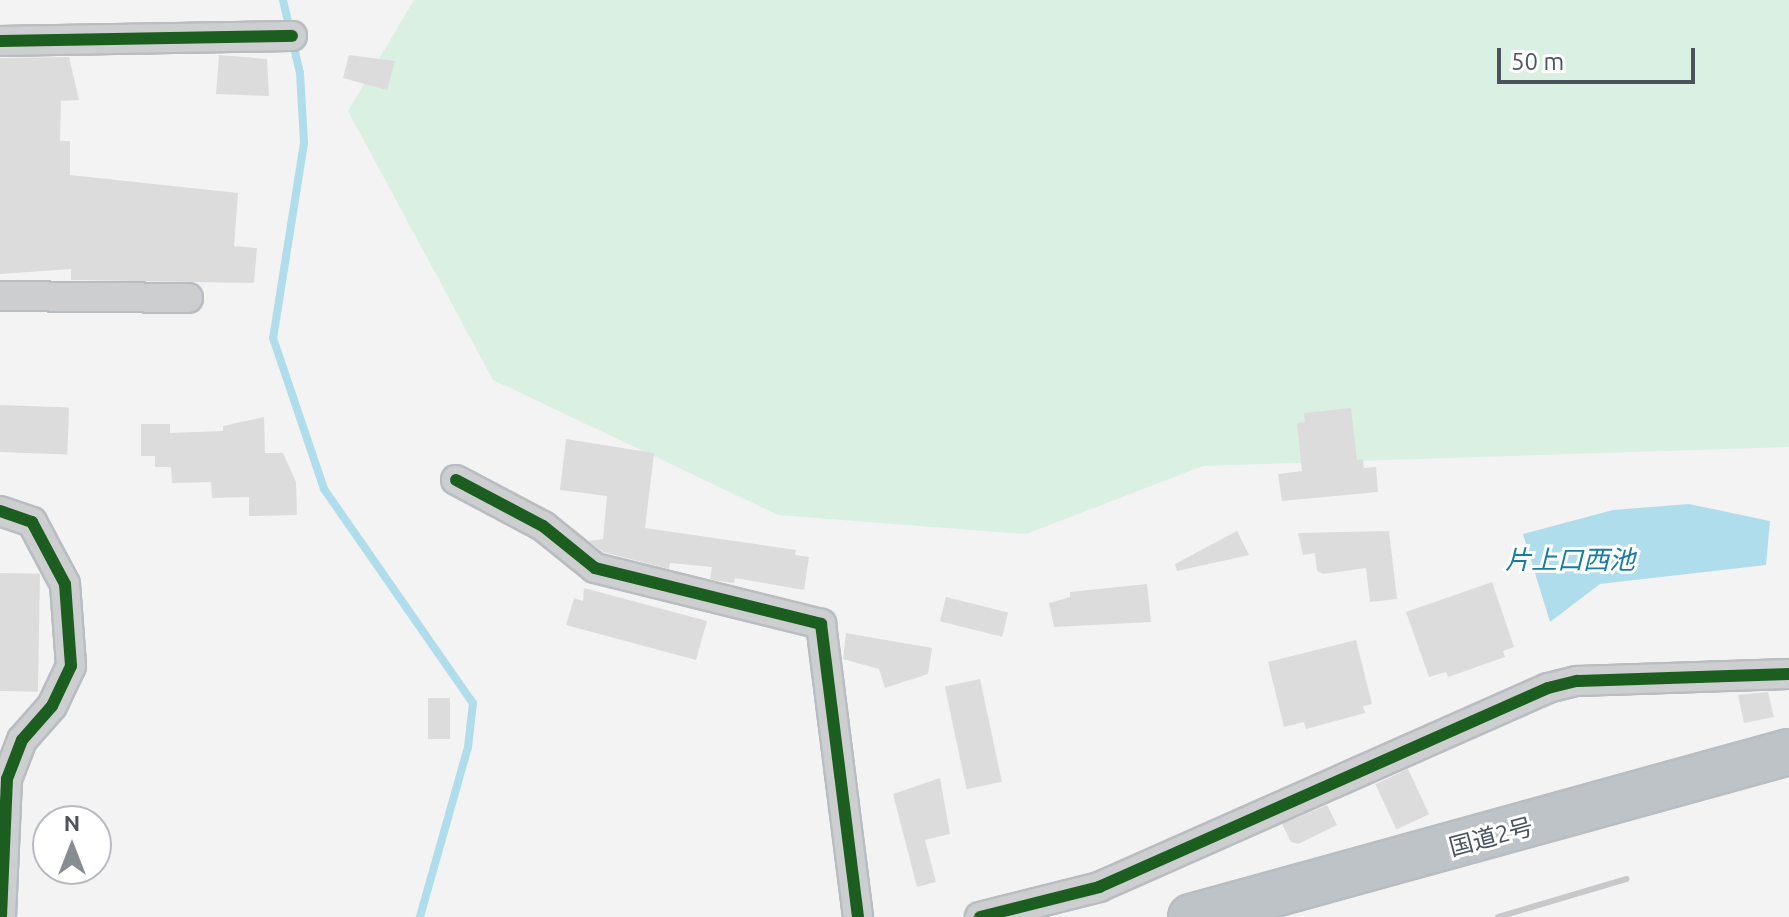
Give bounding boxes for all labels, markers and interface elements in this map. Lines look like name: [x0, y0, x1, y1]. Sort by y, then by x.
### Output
scale bar: [1501, 32, 1699, 82]
text: 50 m: [1511, 48, 1564, 75]
water label: 片上口西池: [1505, 544, 1635, 576]
north arrow: [32, 805, 112, 885]
text: N: [64, 810, 80, 835]
street label: 国道2号: [1446, 812, 1536, 862]

